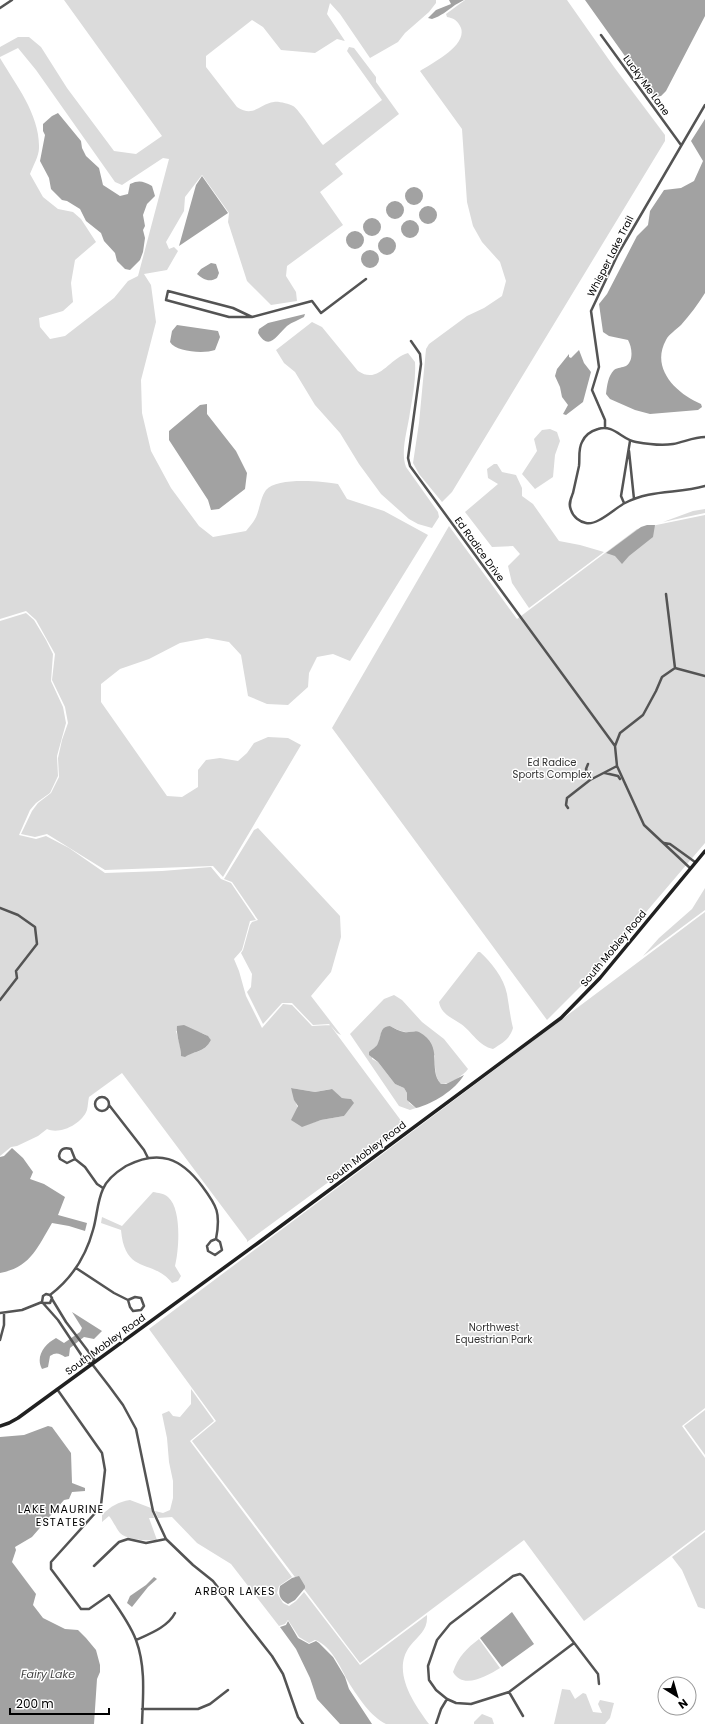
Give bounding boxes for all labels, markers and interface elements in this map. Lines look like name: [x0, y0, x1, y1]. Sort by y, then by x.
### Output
street label: Lucky Me Lane: [620, 52, 674, 119]
street label: Whisper Lake Trail: [584, 213, 637, 299]
street label: Ed Radice Drive: [451, 514, 508, 585]
park label: Ed Radice Sports Complex: [513, 755, 592, 782]
street label: South Mobley Road: [577, 907, 650, 990]
street label: South Mobley Road: [323, 1117, 409, 1187]
street label: South Mobley Road: [62, 1310, 149, 1379]
park label: Northwest Equestrian Park: [456, 1320, 533, 1347]
district label: LAKE MAURINE ESTATES: [18, 1501, 104, 1530]
district label: ARBOR LAKES: [195, 1583, 275, 1599]
water label: Fairy Lake: [21, 1666, 75, 1682]
north arrow: [657, 1676, 697, 1716]
scale bar: [10, 1690, 109, 1716]
text: 200 m: [16, 1695, 54, 1712]
text: N: [675, 1695, 691, 1713]

